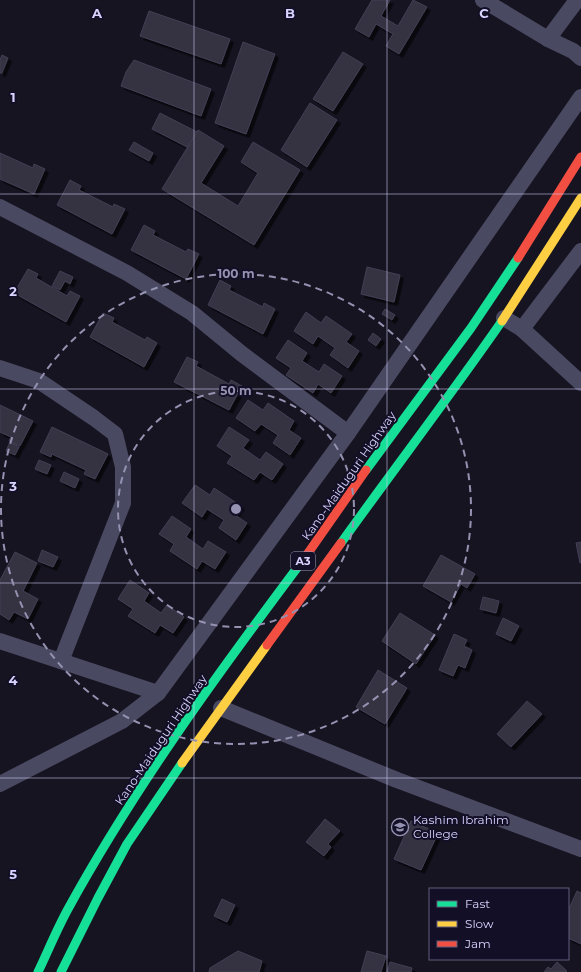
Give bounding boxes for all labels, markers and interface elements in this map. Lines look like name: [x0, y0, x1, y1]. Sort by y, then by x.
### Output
text: A: [91, 5, 103, 21]
text: B: [285, 5, 295, 21]
text: C: [479, 5, 489, 21]
text: 1: [10, 89, 16, 105]
text: 100 m: [218, 266, 254, 281]
text: 2: [9, 283, 17, 299]
text: 50 m: [220, 383, 252, 398]
street label: Kano-Maiduguri Highway: [298, 408, 399, 543]
text: 3: [8, 478, 17, 494]
centre of rings: [229, 502, 243, 516]
road number: A3: [291, 552, 315, 570]
street label: Kano-Maiduguri Highway: [111, 671, 210, 808]
text: 4: [9, 672, 18, 688]
place label: Kashim Ibrahim College: [413, 812, 509, 841]
school or university icon: Kashim Ibrahim College: [390, 817, 410, 837]
text: 5: [9, 866, 17, 882]
legend: [429, 888, 569, 960]
text: Fast: [465, 896, 490, 911]
text: Slow: [465, 916, 494, 931]
text: Jam: [464, 936, 491, 951]

